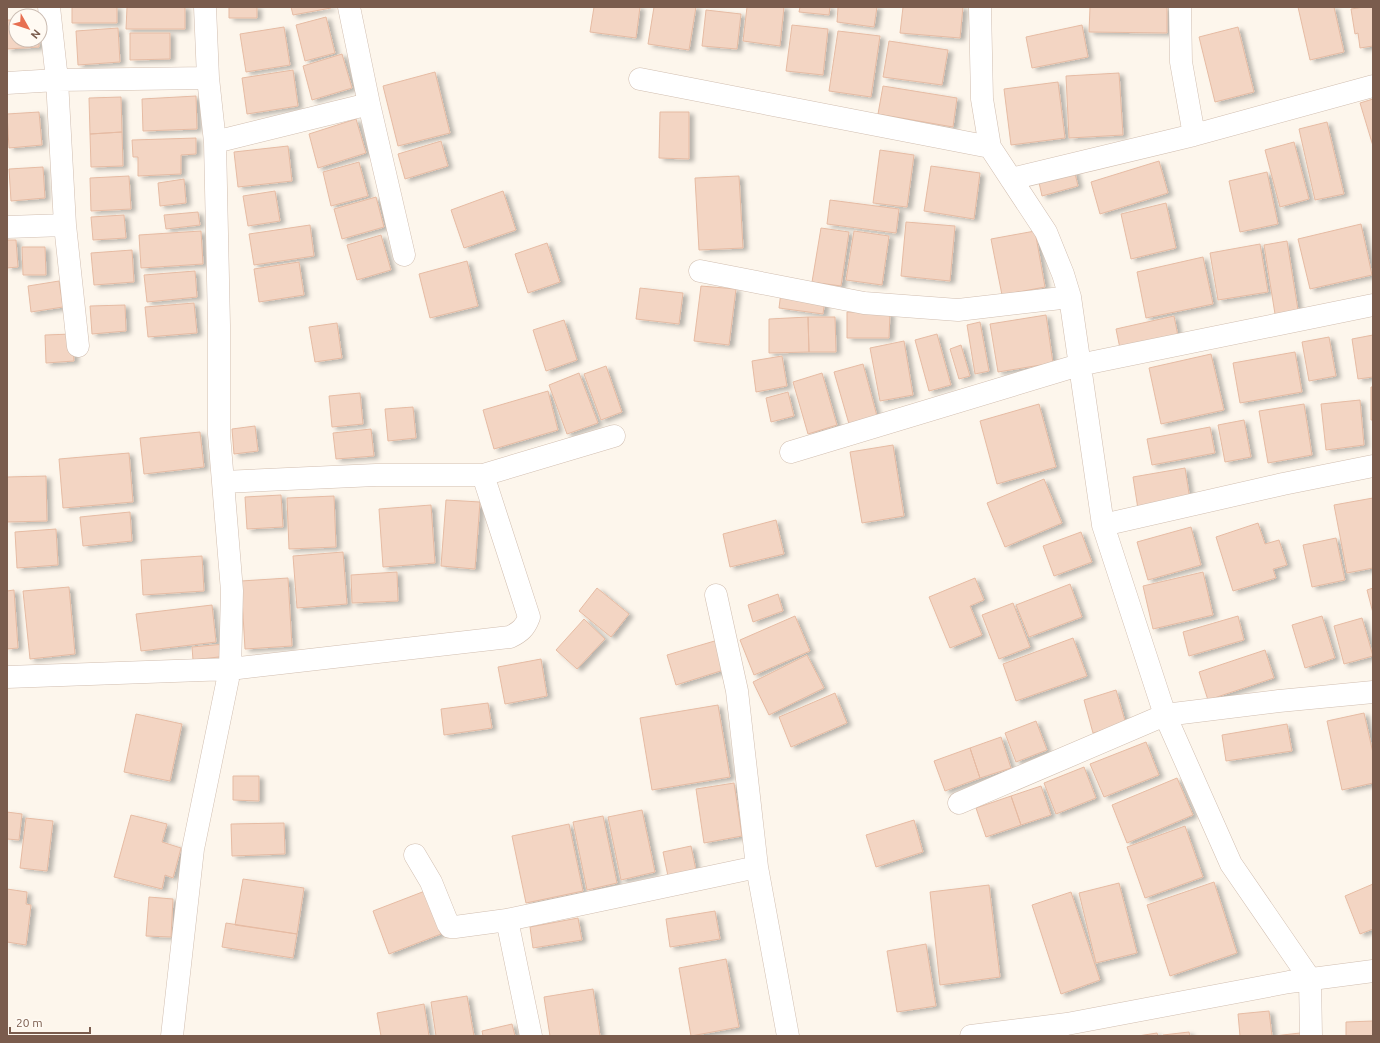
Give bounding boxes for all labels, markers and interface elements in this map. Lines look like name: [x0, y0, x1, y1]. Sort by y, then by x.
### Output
north arrow: [8, 8, 48, 48]
text: N: [29, 27, 43, 41]
scale bar: [10, 1009, 90, 1035]
text: 20 m: [16, 1016, 43, 1029]

